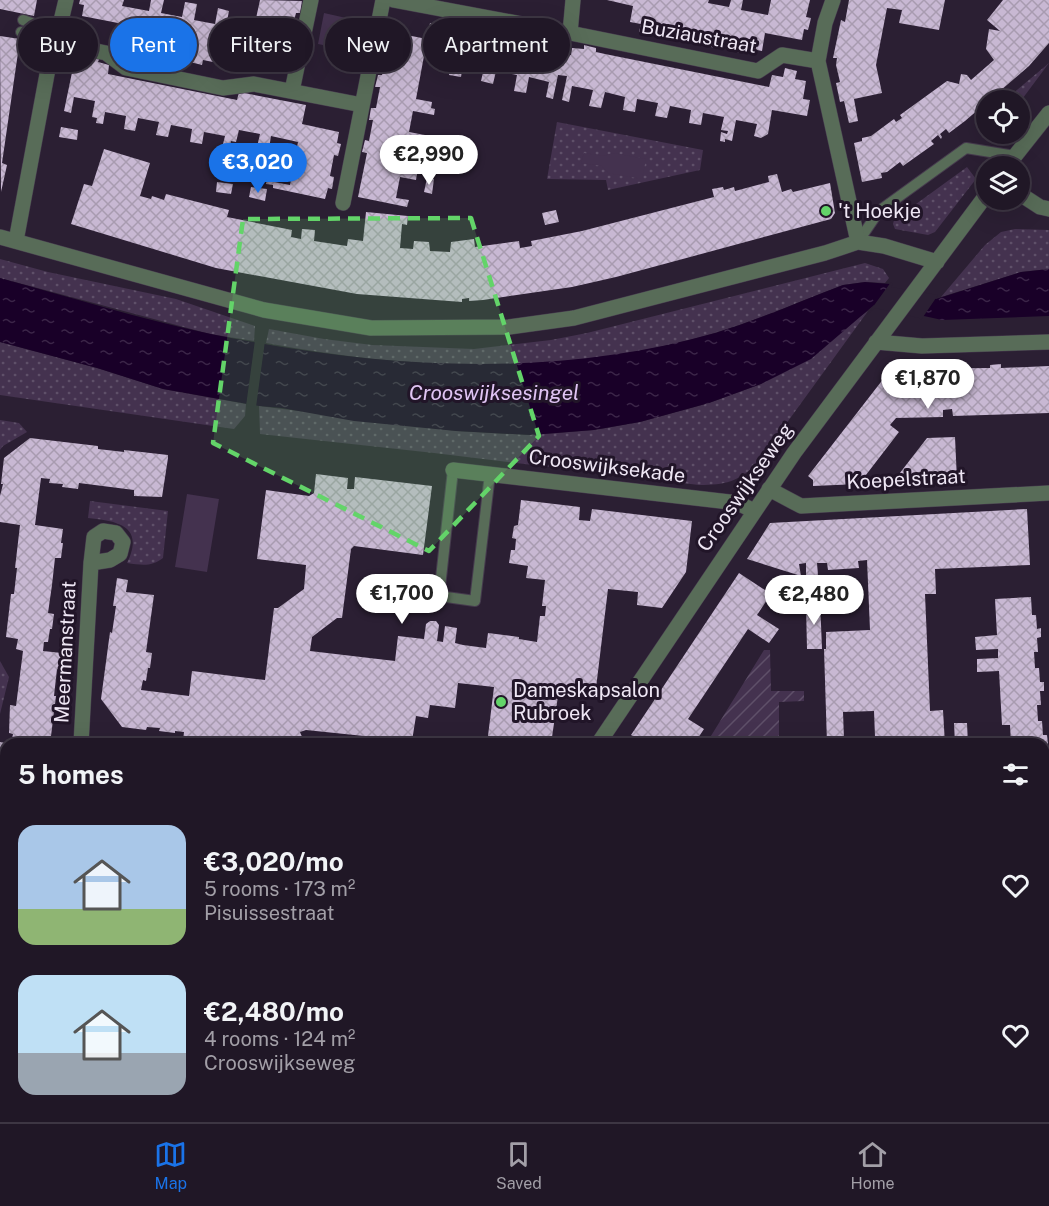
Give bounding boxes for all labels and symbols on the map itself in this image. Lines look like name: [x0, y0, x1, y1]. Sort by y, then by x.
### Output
street label: Buziaustraat: [639, 14, 759, 58]
pin: €2,990: [380, 135, 478, 186]
pin: €3,020: [209, 143, 307, 194]
place label: 't Hoekje: [838, 199, 921, 223]
marker: 't Hoekje: [819, 204, 833, 218]
pin: €1,870: [879, 359, 977, 410]
water label: Crooswijksesingel: [409, 380, 579, 405]
street label: Crooswijkseweg: [692, 418, 798, 556]
street label: Crooswijksekade: [527, 444, 687, 488]
street label: Koepelstraat: [846, 464, 966, 494]
pin: €1,700: [353, 574, 451, 625]
pin: €2,480: [765, 575, 863, 626]
street label: Meermanstraat: [49, 580, 81, 724]
place label: Dameskapsalon Rubroek: [513, 678, 660, 725]
marker: Dameskapsalon Rubroek: [494, 695, 508, 709]

